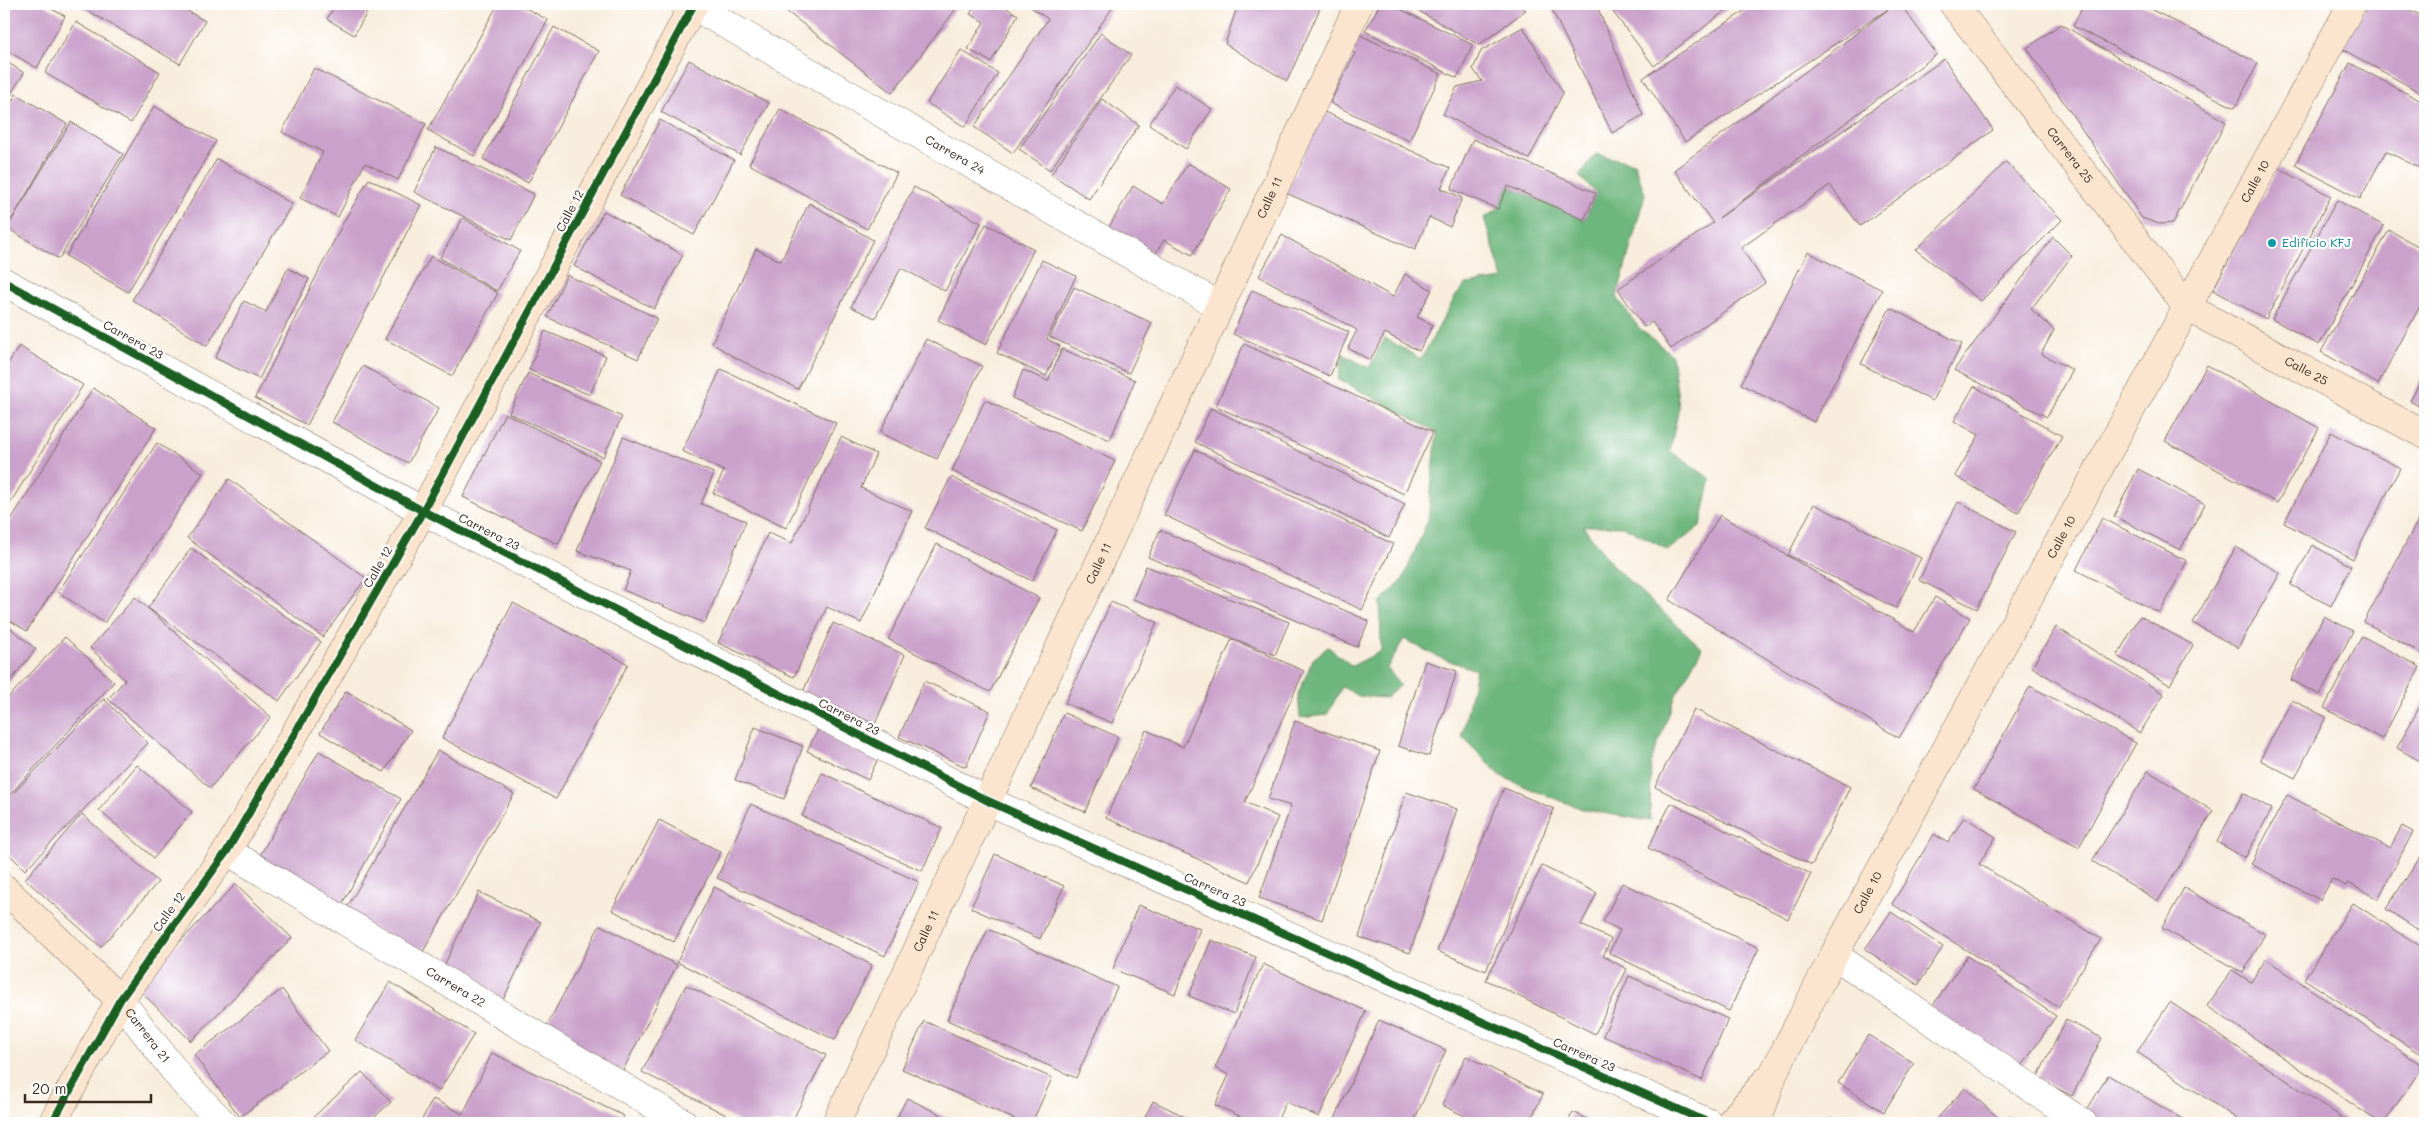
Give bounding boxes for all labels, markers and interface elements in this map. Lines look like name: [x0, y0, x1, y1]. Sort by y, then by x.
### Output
street label: Carrera 25: [2044, 123, 2097, 186]
street label: Carrera 24: [923, 131, 988, 178]
street label: Calle 10: [2236, 156, 2273, 205]
street label: Calle 11: [1252, 174, 1285, 221]
street label: Calle 12: [551, 187, 587, 234]
place label: Edificio KFJ: [2282, 234, 2351, 250]
marker: Edificio KFJ: [2266, 237, 2278, 249]
street label: Carrera 23: [100, 316, 166, 362]
street label: Calle 25: [2282, 352, 2331, 388]
street label: Carrera 23: [456, 509, 523, 553]
street label: Calle 10: [2043, 512, 2079, 561]
street label: Calle 11: [1081, 540, 1115, 587]
street label: Calle 12: [359, 543, 395, 590]
street label: Carrera 23: [816, 694, 883, 738]
street label: Carrera 23: [1182, 868, 1249, 910]
street label: Calle 10: [1849, 868, 1885, 916]
street label: Calle 12: [148, 888, 188, 934]
street label: Calle 11: [909, 907, 942, 954]
street label: Carrera 22: [424, 962, 489, 1010]
street label: Carrera 21: [122, 1004, 174, 1066]
street label: Carrera 23: [1551, 1033, 1618, 1075]
scale bar: [25, 1072, 151, 1104]
text: 20 m: [32, 1078, 66, 1098]

